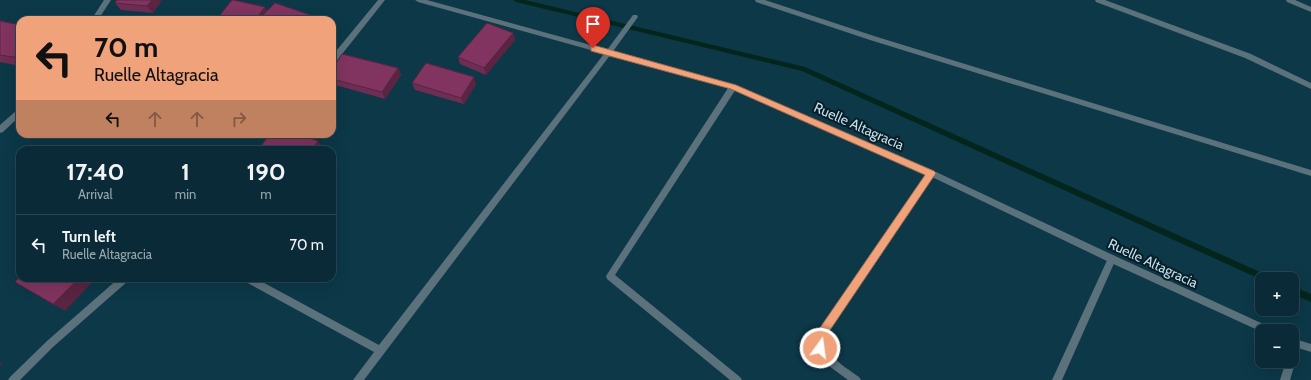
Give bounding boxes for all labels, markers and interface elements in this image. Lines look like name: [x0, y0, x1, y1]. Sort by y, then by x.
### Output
pin: [576, 7.0, 610, 48]
icon: arrive: [582, 13, 604, 35]
text: 70 m: [94, 30, 158, 64]
icon: left: [28, 32, 80, 84]
text: Ruelle Altagracia: [94, 64, 219, 86]
street label: Ruelle Altagracia: [811, 98, 907, 154]
icon: left: [102, 108, 124, 130]
icon: ahead: [144, 108, 166, 130]
icon: ahead: [186, 108, 208, 130]
icon: right: [228, 108, 250, 130]
text: 17:40: [66, 157, 125, 186]
text: 1: [181, 157, 190, 186]
text: 190: [246, 157, 286, 186]
text: Arrival: [78, 186, 113, 202]
text: min: [175, 186, 196, 202]
text: m: [260, 186, 272, 202]
text: Turn left: [62, 228, 116, 246]
icon: left: [28, 234, 50, 256]
street label: Ruelle Altagracia: [1105, 234, 1201, 292]
text: 70 m: [290, 236, 324, 254]
text: Ruelle Altagracia: [62, 246, 152, 262]
map controls: [1255, 272, 1299, 368]
button: +: [1255, 272, 1299, 316]
button: −: [1255, 324, 1299, 368]
position arrow: [799, 327, 841, 369]

